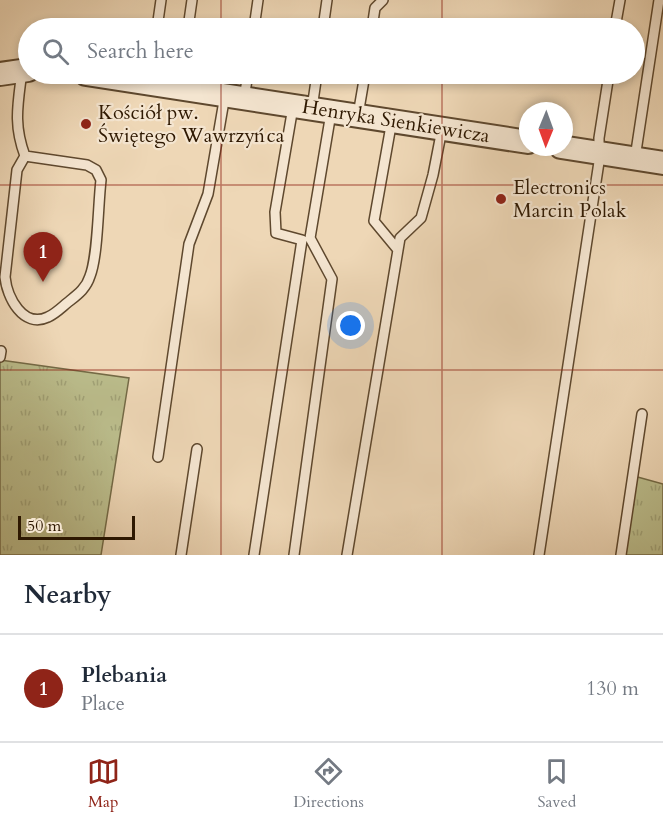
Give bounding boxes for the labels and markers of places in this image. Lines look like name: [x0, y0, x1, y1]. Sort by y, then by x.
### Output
place label: Kościół pw. Świętego Wawrzyńca: [98, 99, 285, 149]
marker: Kościół pw. Świętego Wawrzyńca: [79, 117, 93, 131]
place label: Electronics Marcin Polak: [513, 174, 627, 224]
marker: Electronics Marcin Polak: [494, 192, 508, 206]
pin: 1: [24, 232, 63, 282]

